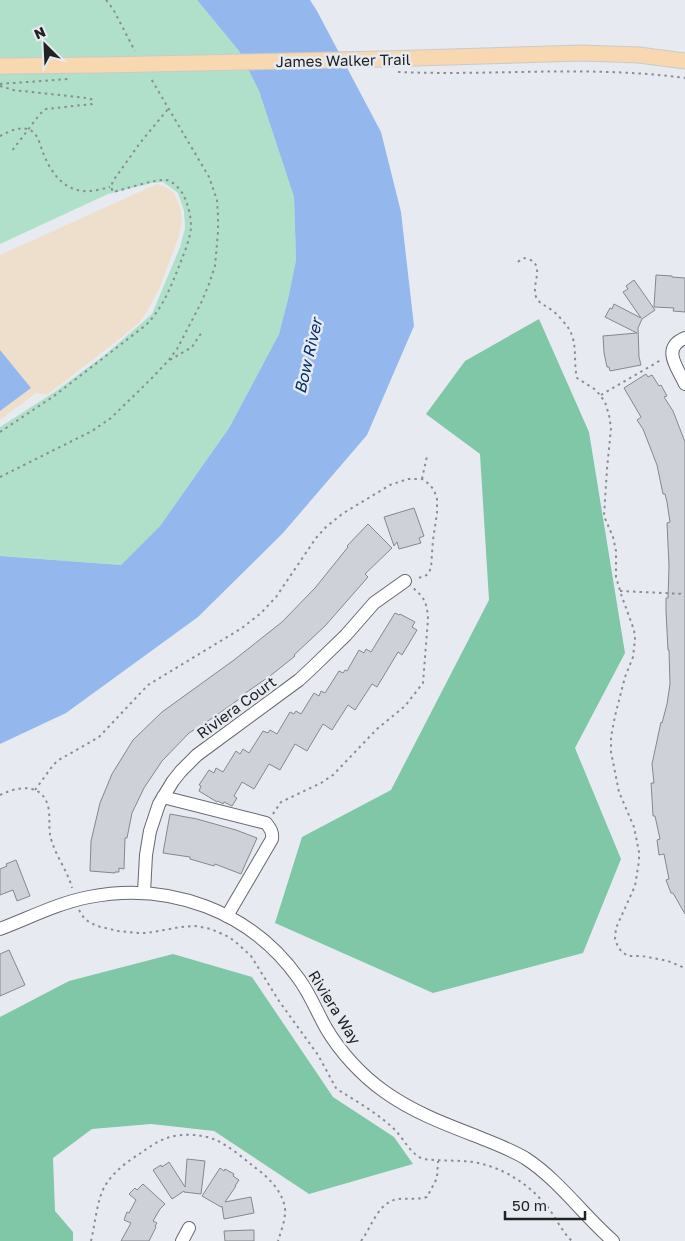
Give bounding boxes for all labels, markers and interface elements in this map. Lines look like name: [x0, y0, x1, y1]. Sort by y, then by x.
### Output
north arrow: [20, 20, 70, 70]
text: N: [31, 23, 48, 43]
street label: James Walker Trail: [275, 50, 411, 70]
water label: Bow River: [290, 314, 327, 395]
street label: Riviera Court: [193, 672, 279, 742]
street label: Riviera Way: [305, 967, 365, 1048]
scale bar: [505, 1188, 585, 1220]
text: 50 m: [512, 1196, 547, 1214]

